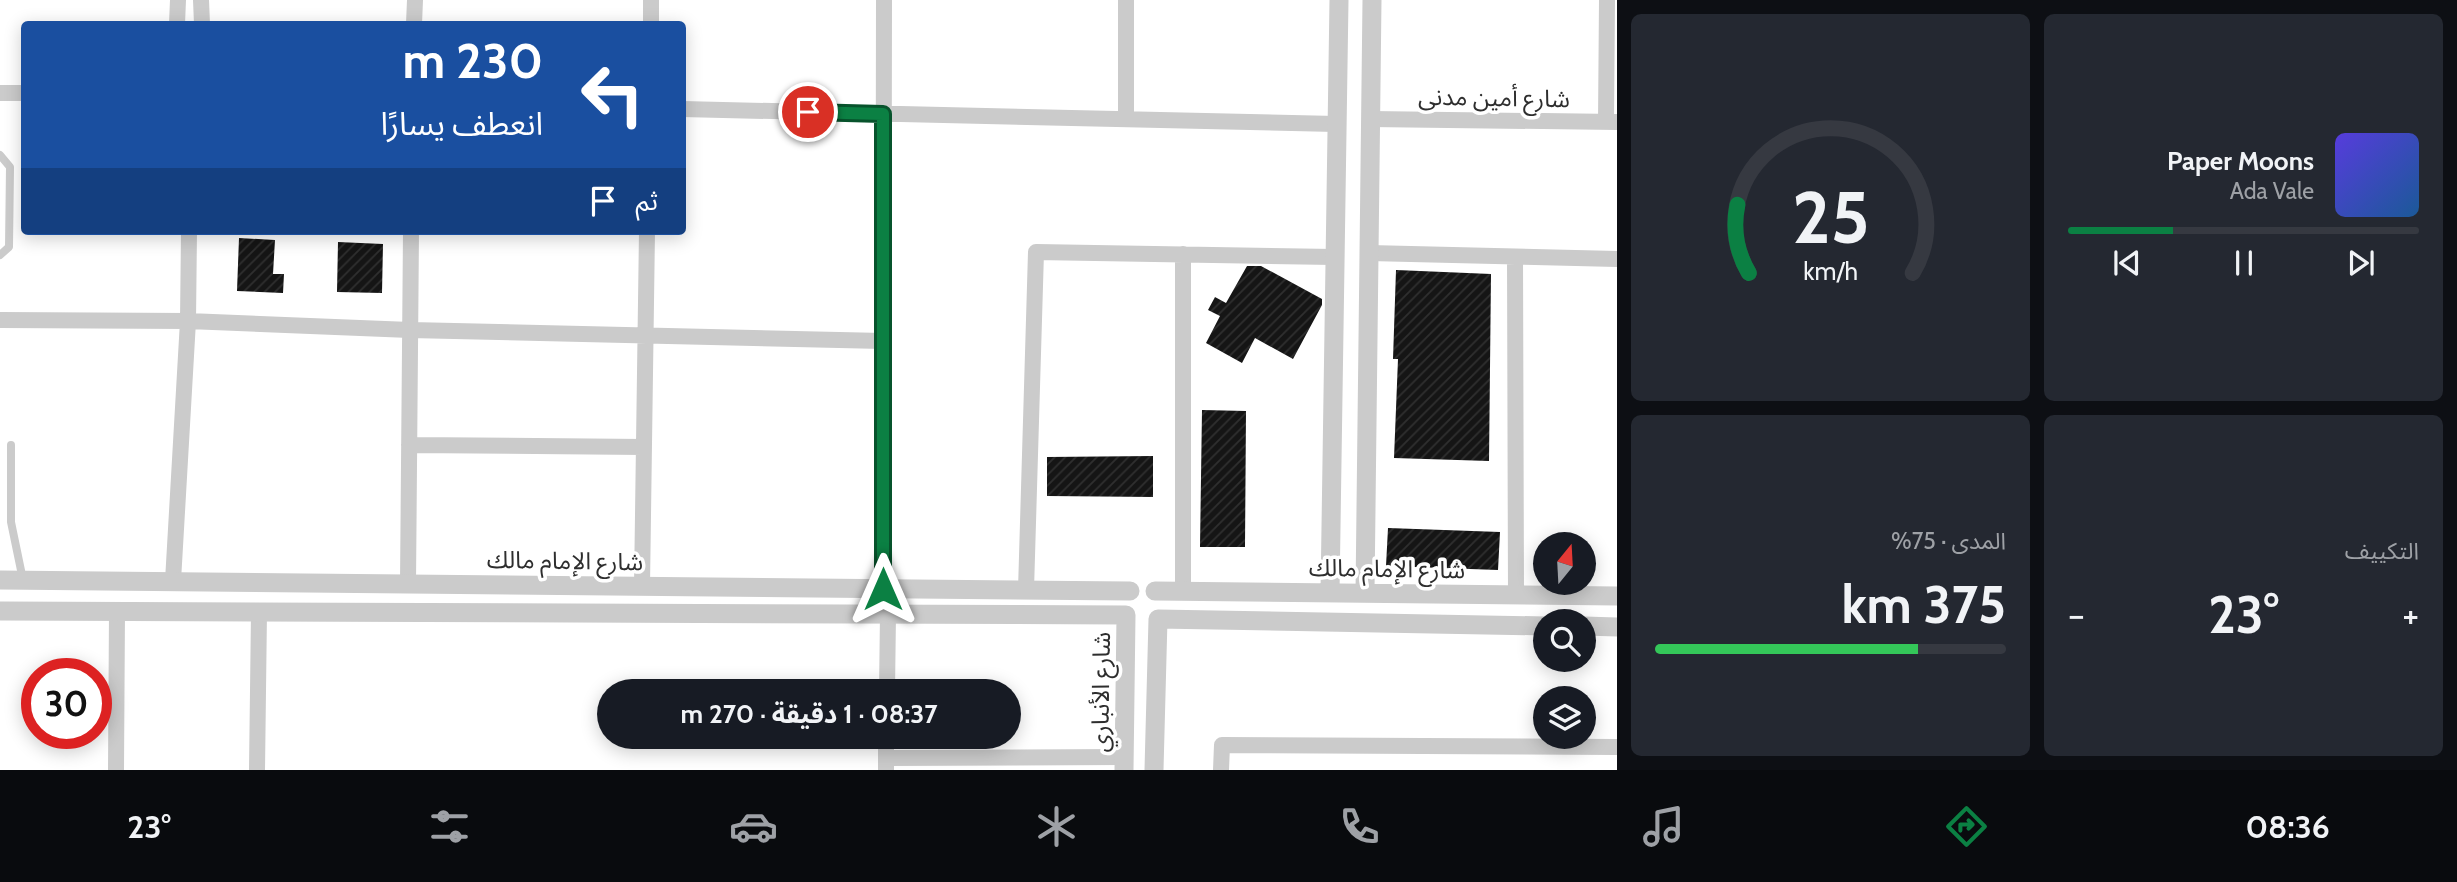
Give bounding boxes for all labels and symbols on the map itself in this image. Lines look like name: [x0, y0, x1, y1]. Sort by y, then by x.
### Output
street label: شارع أمين مدنى: [1418, 81, 1570, 116]
pin: [778, 82, 838, 142]
north arrow: [1533, 532, 1596, 595]
street label: شارع الإمام مالك: [486, 545, 643, 580]
position arrow: [846, 552, 920, 626]
street label: شارع الإمام مالك: [1308, 553, 1465, 588]
street label: شارع الأنباري: [1085, 631, 1121, 753]
speed limit sign: 30: [21, 658, 112, 749]

